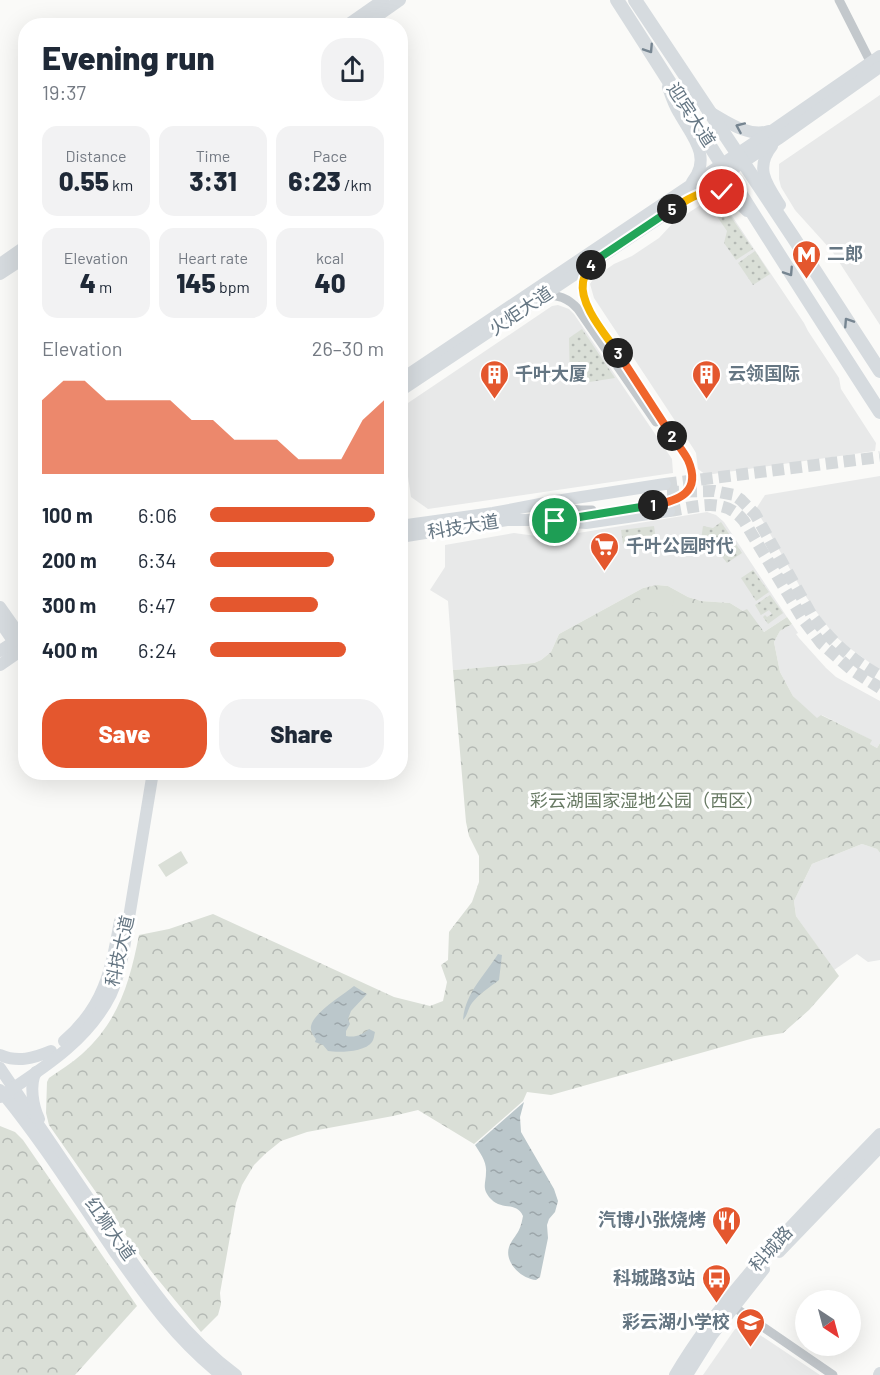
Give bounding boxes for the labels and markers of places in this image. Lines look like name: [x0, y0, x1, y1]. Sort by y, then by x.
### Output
pin: [696, 166, 747, 217]
pin: 5: [657, 194, 687, 224]
metro station icon: 二郎: [790, 238, 822, 280]
place label: 二郎: [827, 242, 863, 264]
pin: 4: [576, 250, 606, 280]
pin: 3: [603, 338, 633, 368]
building icon: 千叶大厦: [478, 358, 510, 400]
building icon: 云领国际: [691, 358, 723, 400]
place label: 千叶大厦: [515, 362, 587, 384]
place label: 云领国际: [728, 362, 800, 384]
pin: 2: [657, 421, 687, 451]
pin: 1: [638, 490, 668, 520]
pin: [529, 495, 580, 546]
supermarket icon: 千叶公园时代: [589, 530, 621, 572]
place label: 千叶公园时代: [626, 534, 734, 556]
restaurant icon: 汽博小张烧烤: [711, 1204, 743, 1246]
place label: 汽博小张烧烤: [598, 1208, 706, 1230]
bus stop icon: 科城路3站: [700, 1262, 732, 1304]
place label: 科城路3站: [613, 1266, 695, 1288]
school or university icon: 彩云湖小学校: [735, 1306, 767, 1348]
place label: 彩云湖小学校: [622, 1310, 730, 1332]

